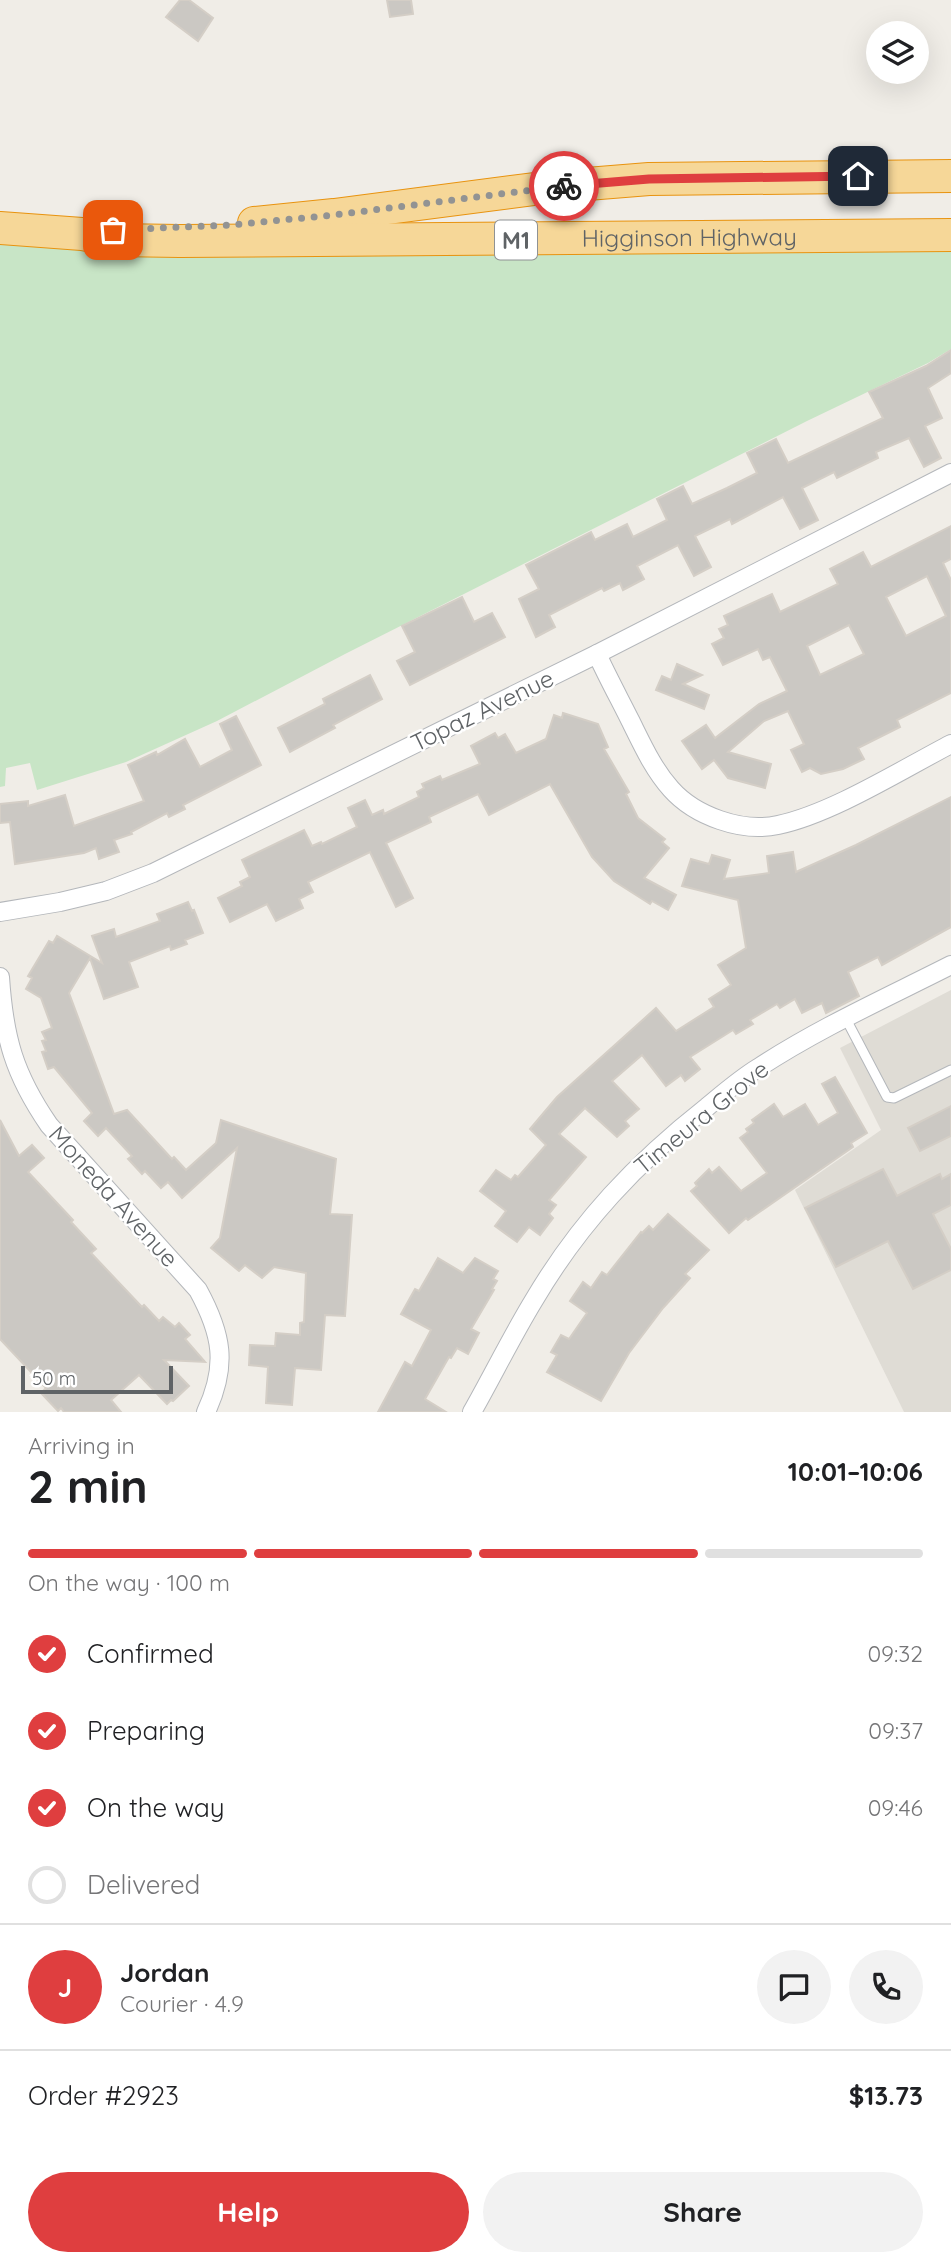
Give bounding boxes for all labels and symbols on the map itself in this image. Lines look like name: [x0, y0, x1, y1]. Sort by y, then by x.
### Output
pin: [828, 146, 888, 206]
courier: [529, 151, 599, 221]
pin: [83, 200, 143, 260]
road number: M1: [495, 220, 537, 260]
street label: Higginson Highway: [582, 221, 797, 253]
street label: Topaz Avenue: [406, 662, 558, 758]
street label: Timeura Grove: [628, 1054, 774, 1180]
street label: Moneda Avenue: [43, 1119, 185, 1273]
scale bar: [21, 1363, 173, 1395]

